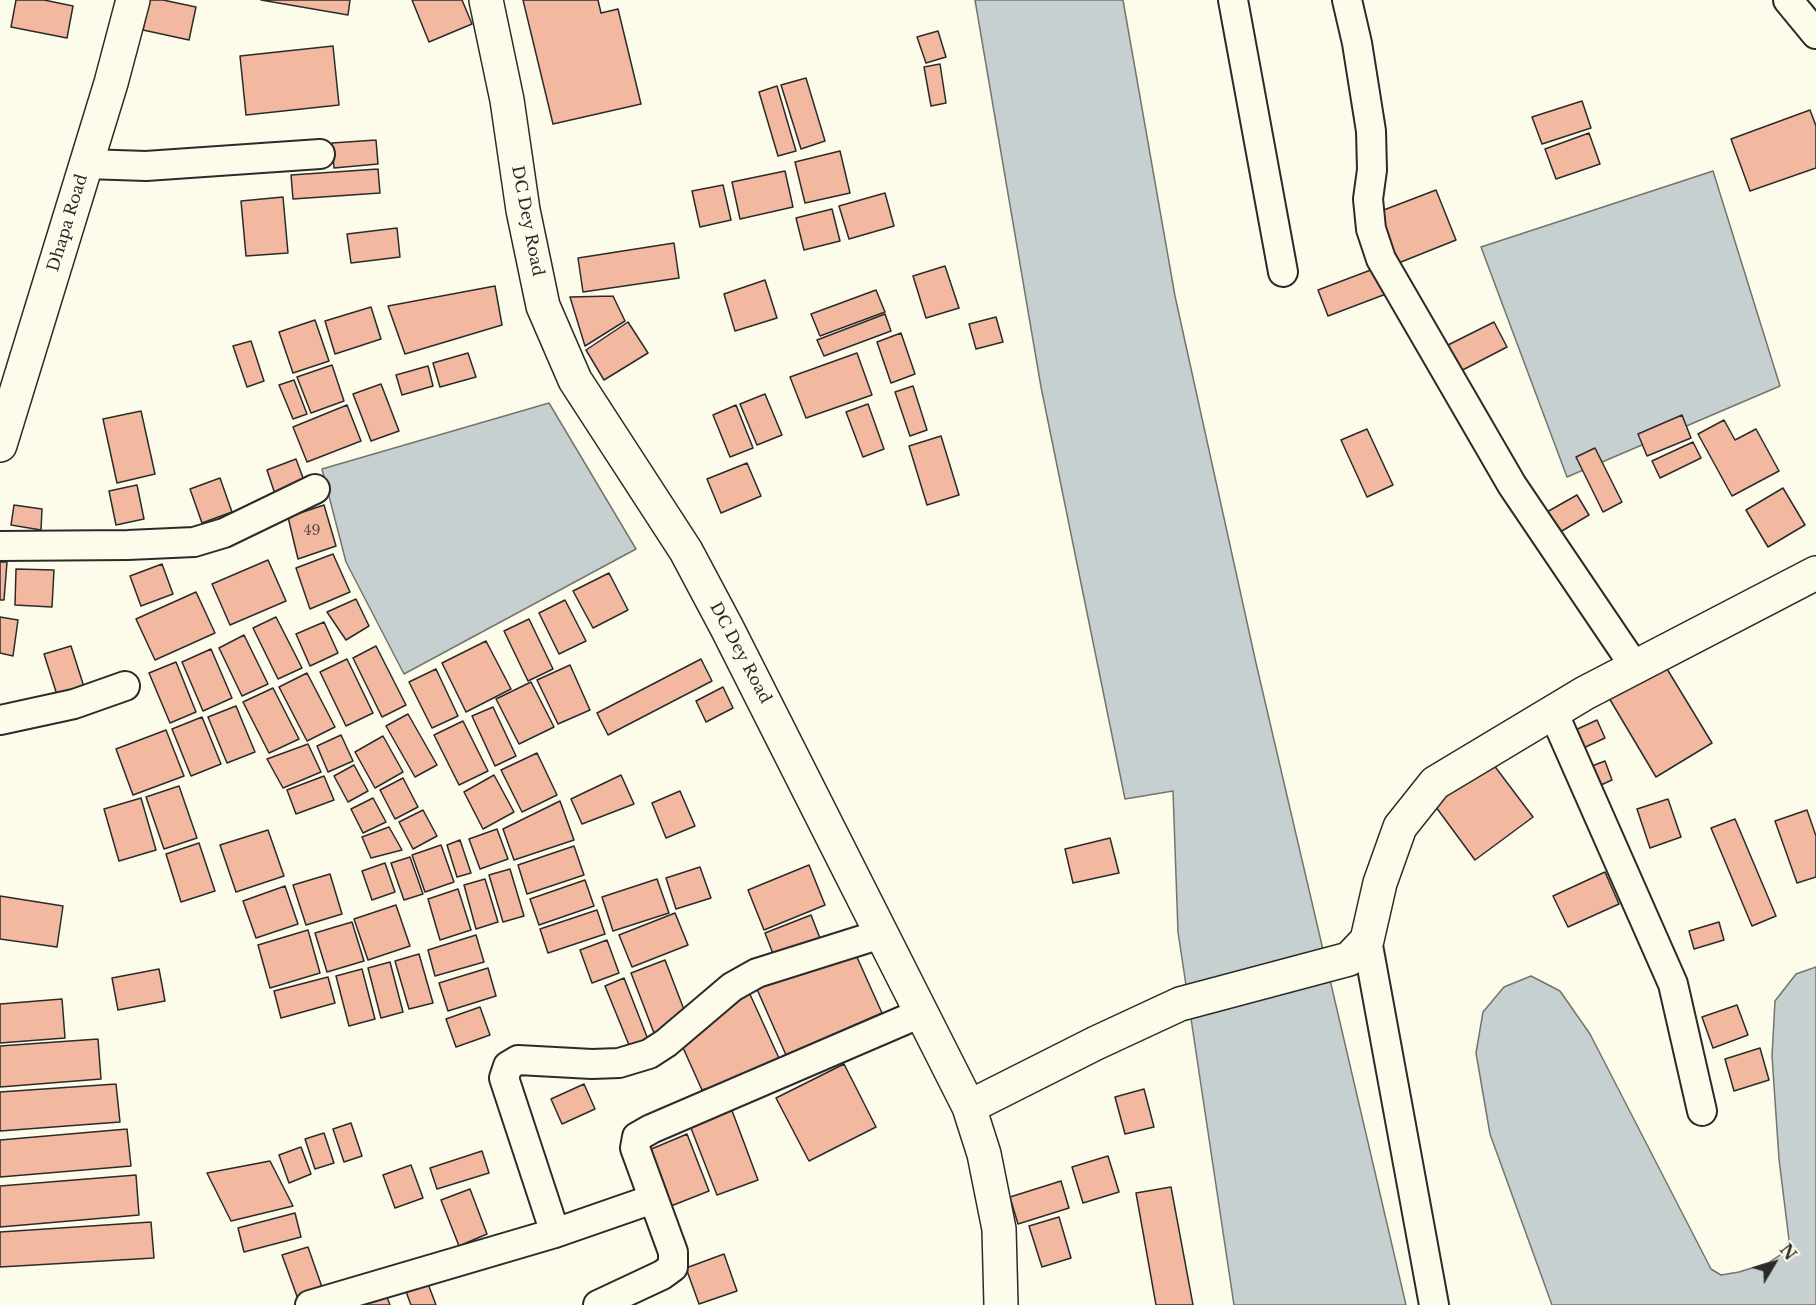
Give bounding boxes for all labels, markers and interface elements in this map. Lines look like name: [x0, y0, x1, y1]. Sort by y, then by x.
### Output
street label: DC Dey Road: [507, 164, 547, 278]
street label: Dhapa Road: [44, 172, 92, 274]
house number: 49: [303, 523, 321, 539]
street label: DC Dey Road: [705, 599, 775, 707]
north arrow: [1744, 1233, 1804, 1293]
text: N: [1776, 1240, 1801, 1264]

